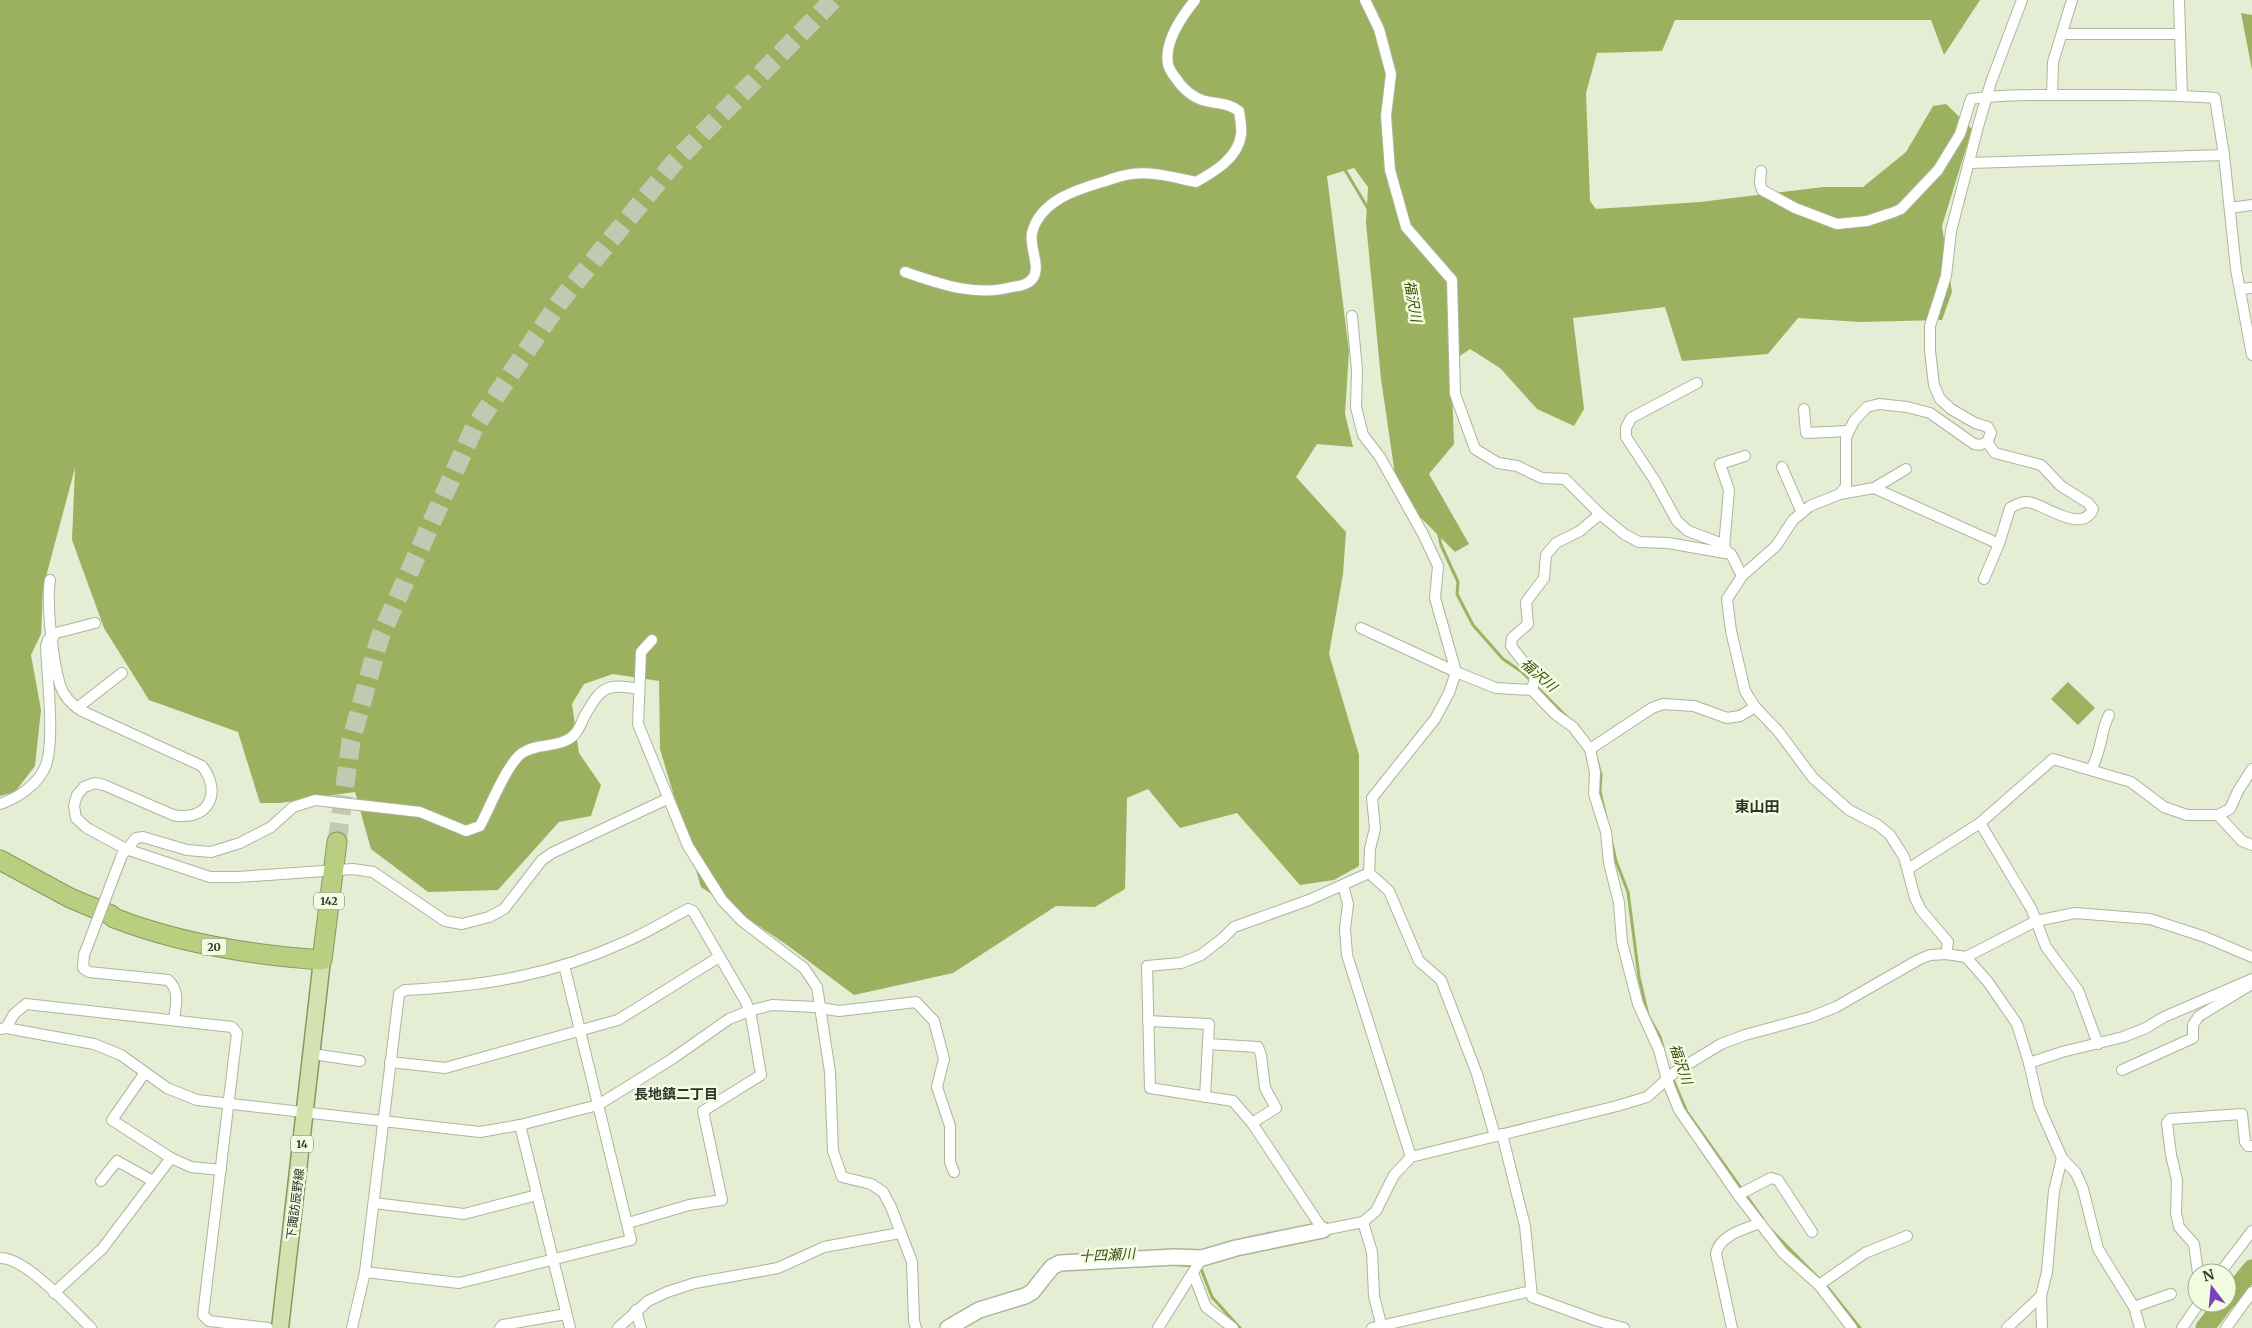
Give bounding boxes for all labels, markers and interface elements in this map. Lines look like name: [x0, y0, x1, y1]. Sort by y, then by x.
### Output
water label: 福沢川: [1400, 279, 1426, 325]
water label: 福沢川: [1517, 654, 1562, 697]
district label: 東山田: [1734, 797, 1780, 816]
road number: 142: [314, 892, 344, 909]
road number: 20: [202, 939, 226, 956]
water label: 福沢川: [1666, 1041, 1697, 1089]
district label: 長地鎮二丁目: [634, 1085, 718, 1103]
road number: 14: [291, 1136, 313, 1152]
street label: 下諏訪辰野線: [283, 1167, 307, 1241]
water label: 十四瀬川: [1079, 1244, 1137, 1265]
north arrow: [2187, 1263, 2237, 1313]
text: N: [2201, 1265, 2216, 1286]

